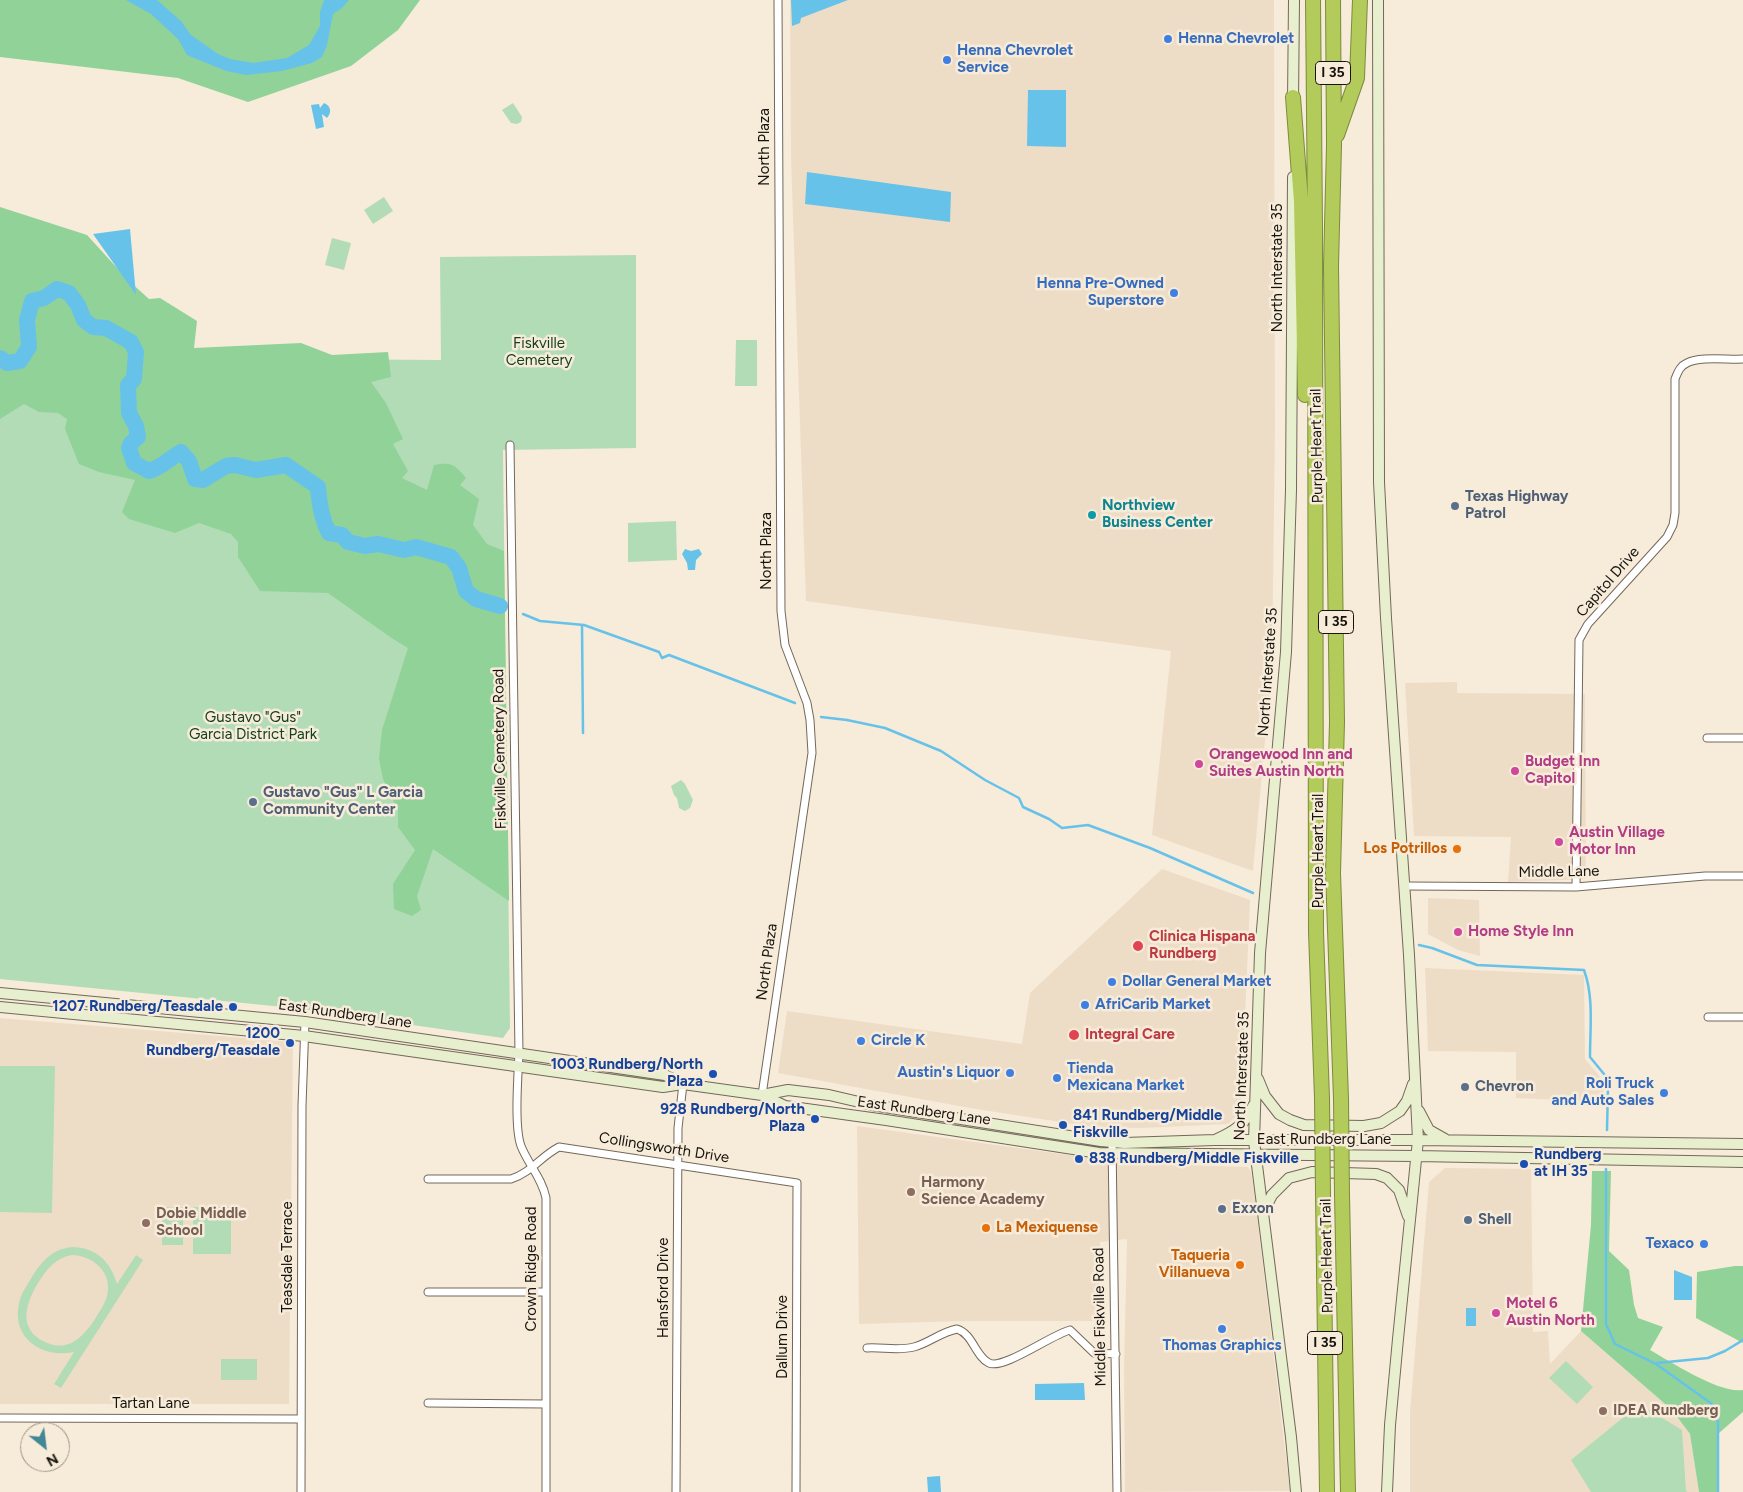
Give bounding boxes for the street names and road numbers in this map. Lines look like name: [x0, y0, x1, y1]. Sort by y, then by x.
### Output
road number: I 35: [1316, 62, 1350, 84]
street label: North Plaza: [756, 108, 774, 186]
street label: North Interstate 35: [1269, 203, 1287, 333]
street label: Purple Heart Trail: [1307, 388, 1327, 504]
street label: North Plaza: [758, 512, 776, 590]
street label: Capitol Drive: [1573, 543, 1643, 621]
street label: North Interstate 35: [1255, 607, 1281, 737]
road number: I 35: [1318, 610, 1354, 634]
street label: Fiskville Cemetery Road: [490, 669, 510, 829]
street label: Purple Heart Trail: [1310, 794, 1328, 908]
street label: Middle Lane: [1518, 862, 1600, 882]
street label: North Plaza: [753, 922, 781, 1002]
street label: East Rundberg Lane: [277, 996, 413, 1032]
street label: North Interstate 35: [1231, 1011, 1253, 1141]
street label: East Rundberg Lane: [856, 1093, 992, 1129]
street label: Collingsworth Drive: [598, 1129, 730, 1167]
street label: East Rundberg Lane: [1257, 1131, 1391, 1149]
street label: Purple Heart Trail: [1317, 1198, 1337, 1314]
street label: Teasdale Terrace: [279, 1201, 297, 1313]
street label: Crown Ridge Road: [523, 1206, 541, 1332]
street label: Hansford Drive: [655, 1238, 673, 1338]
street label: Middle Fiskville Road: [1090, 1247, 1110, 1387]
street label: Dallum Drive: [774, 1295, 792, 1379]
road number: I 35: [1308, 1332, 1342, 1355]
street label: Tartan Lane: [112, 1395, 190, 1413]

